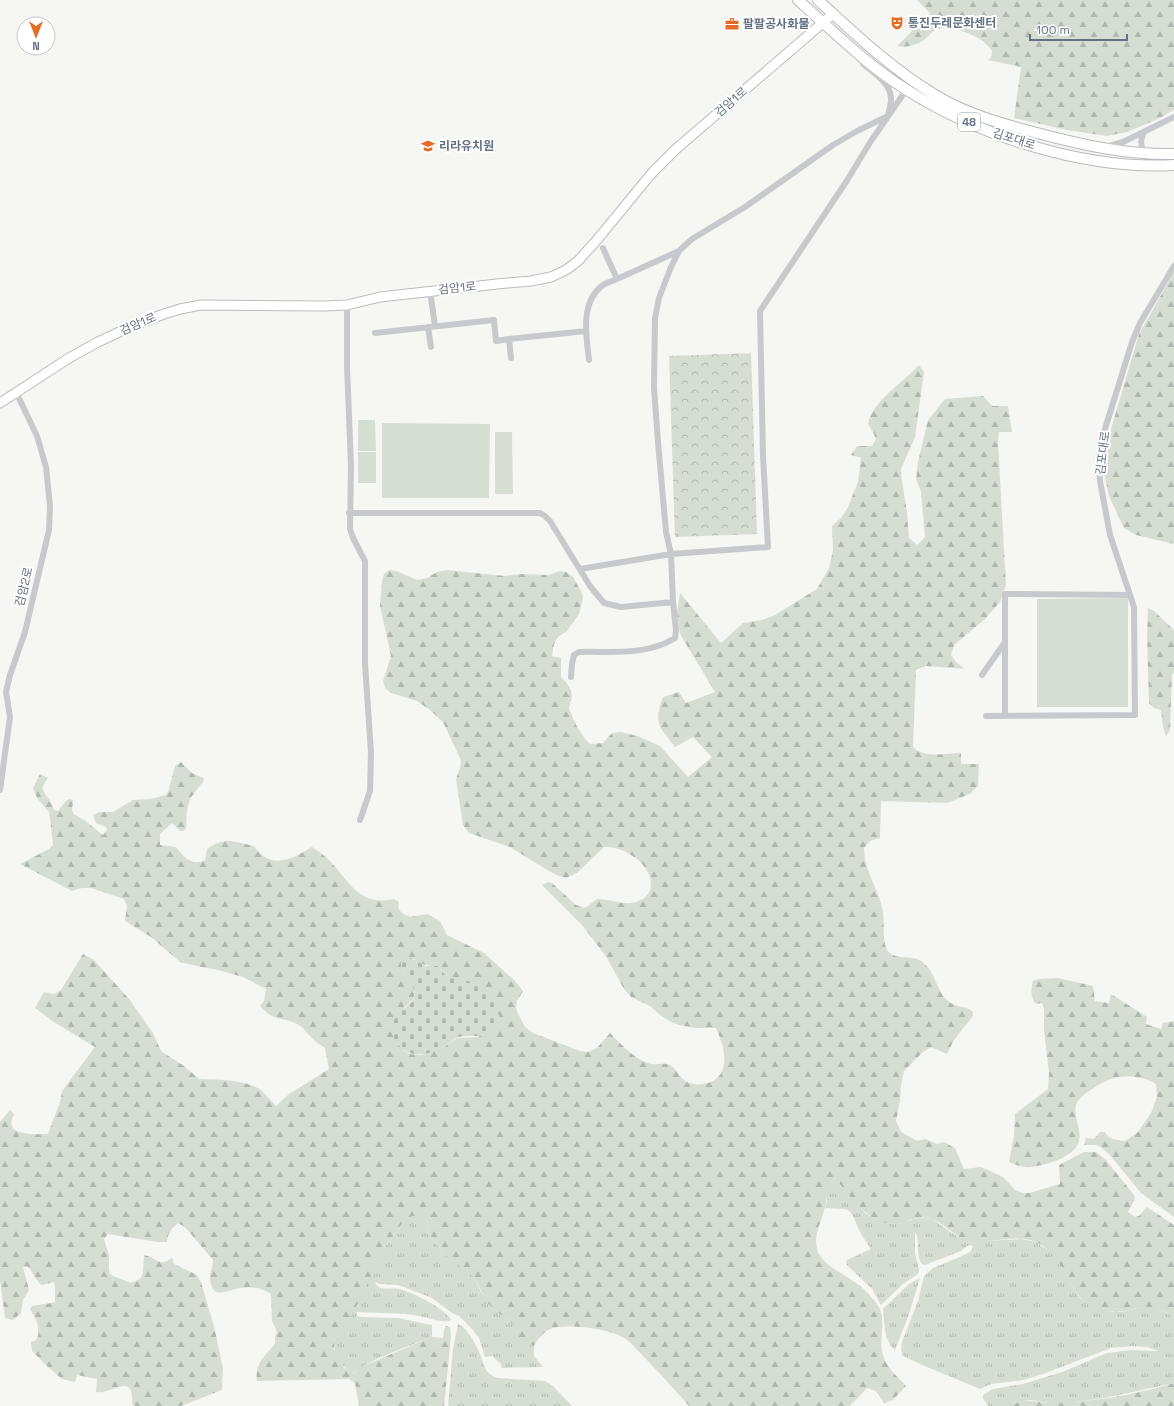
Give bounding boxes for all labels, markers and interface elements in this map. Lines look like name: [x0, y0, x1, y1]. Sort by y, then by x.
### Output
theatre icon: 통진두레문화센터: [889, 15, 905, 31]
place label: 통진두레문화센터: [908, 15, 996, 31]
north arrow: [16, 16, 56, 56]
office icon: 팔팔공사화물: [724, 16, 740, 32]
place label: 팔팔공사화물: [743, 16, 809, 32]
scale bar: [1030, 16, 1127, 42]
text: 100 m: [1036, 22, 1070, 38]
text: N: [32, 39, 40, 53]
street label: 검암1로: [711, 83, 751, 121]
road number: 48: [958, 113, 980, 131]
street label: 김포대로: [991, 125, 1037, 153]
school or university icon: 리라유치원: [420, 138, 436, 154]
place label: 리라유치원: [439, 138, 494, 154]
street label: 검암1로: [437, 278, 477, 298]
street label: 검암1로: [117, 309, 159, 339]
street label: 김포대로: [1092, 430, 1114, 476]
street label: 검암2로: [11, 565, 37, 609]

